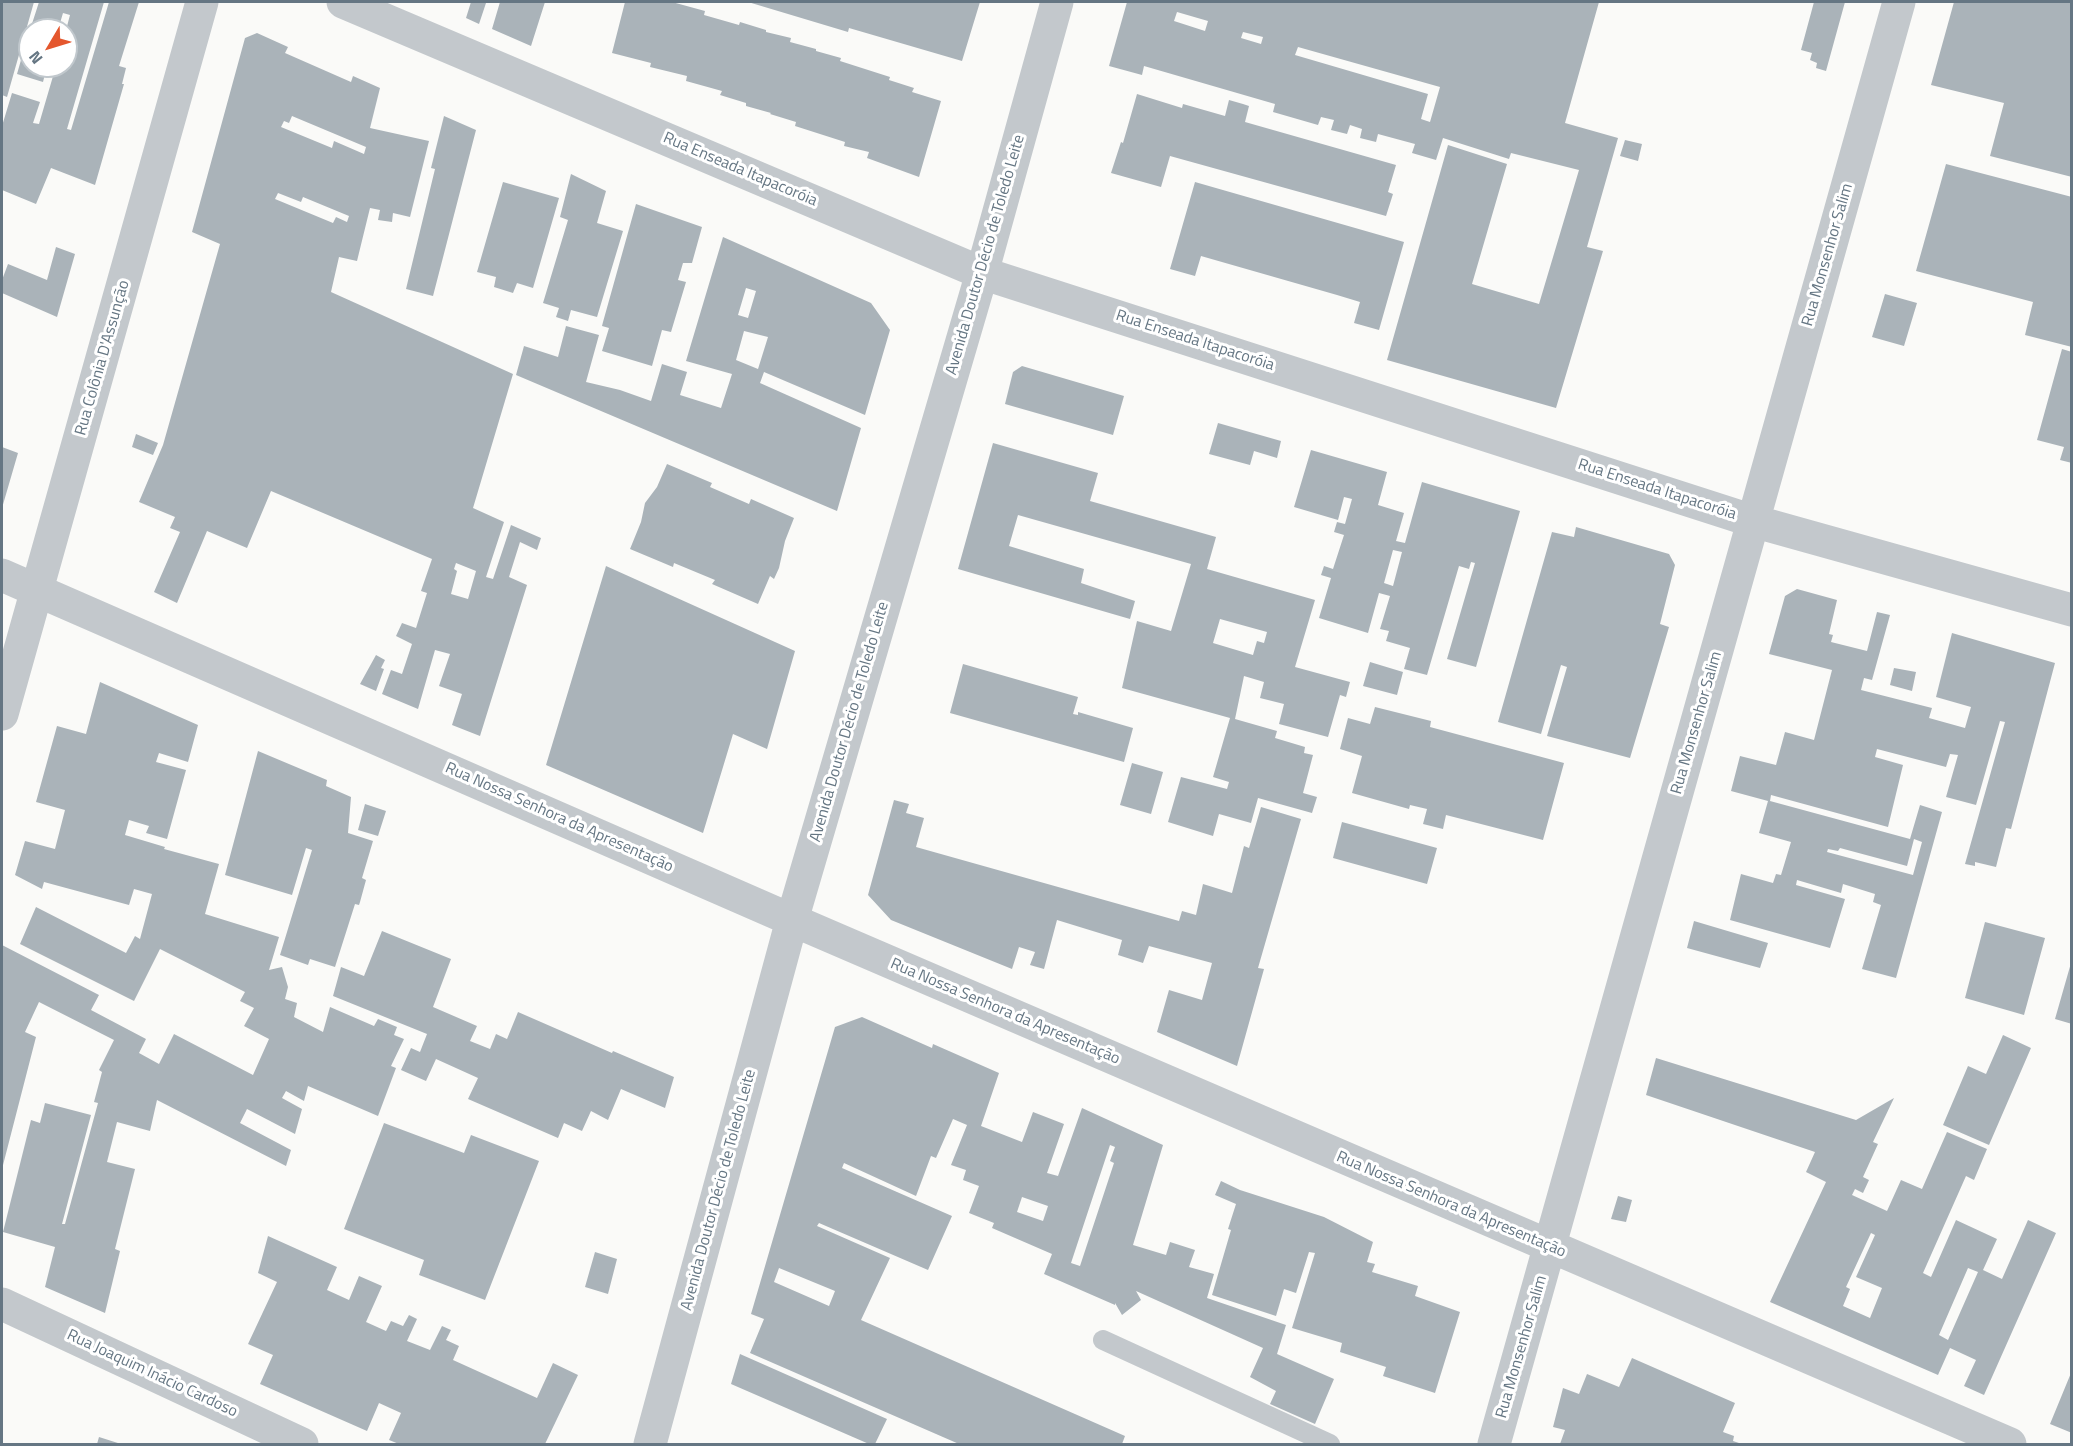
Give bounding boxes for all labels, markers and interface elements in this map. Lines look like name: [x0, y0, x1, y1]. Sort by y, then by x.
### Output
north arrow: [18, 18, 78, 78]
text: N: [23, 46, 48, 70]
street label: Rua Enseada Itapacoróia: [660, 129, 820, 211]
street label: Avenida Doutor Décio de Toledo Leite: [942, 133, 1030, 377]
street label: Rua Monsenhor Salim: [1798, 181, 1858, 329]
street label: Rua Colônia D'Assunção: [72, 278, 134, 438]
street label: Rua Enseada Itapacoróia: [1113, 306, 1277, 376]
street label: Rua Enseada Itapacoróia: [1575, 455, 1739, 525]
street label: Avenida Doutor Décio de Toledo Leite: [806, 600, 894, 844]
street label: Rua Monsenhor Salim: [1667, 649, 1727, 797]
street label: Rua Nossa Senhora da Apresentação: [442, 759, 676, 877]
street label: Rua Nossa Senhora da Apresentação: [887, 955, 1123, 1069]
street label: Avenida Doutor Décio de Toledo Leite: [678, 1067, 760, 1313]
street label: Rua Nossa Senhora da Apresentação: [1333, 1148, 1569, 1262]
street label: Rua Monsenhor Salim: [1492, 1273, 1552, 1421]
street label: Rua Joaquim Inácio Cardoso: [64, 1326, 240, 1422]

